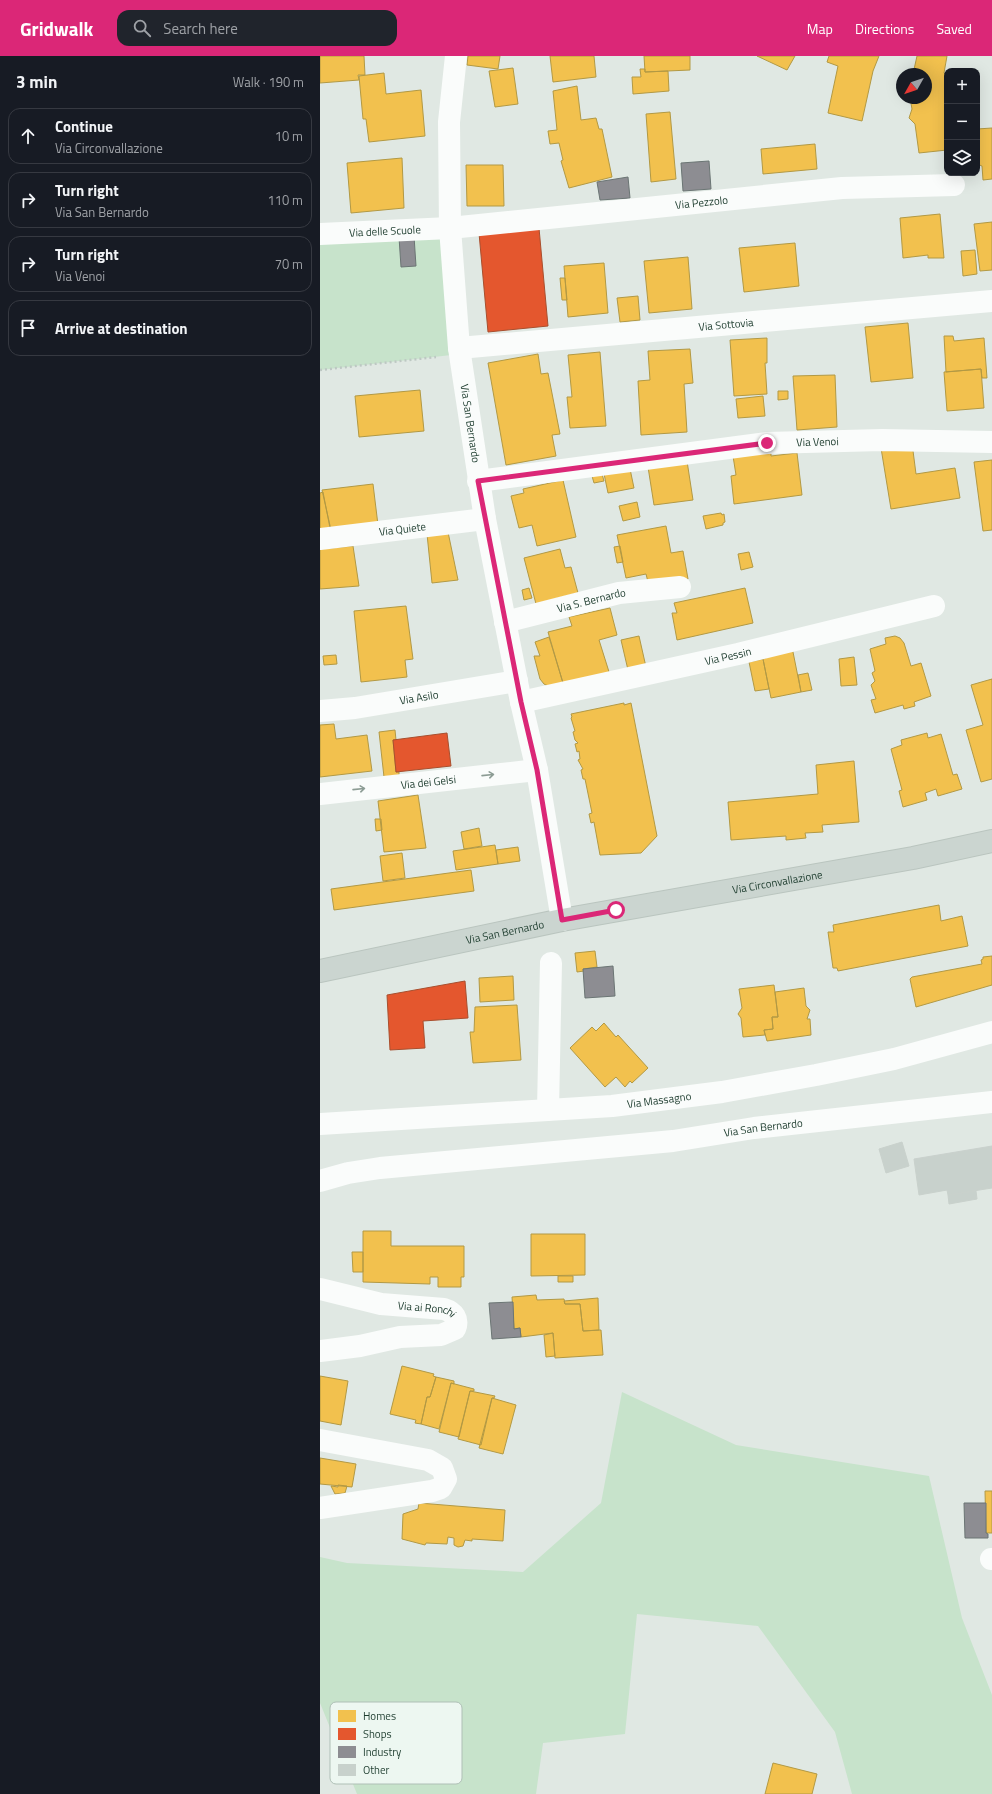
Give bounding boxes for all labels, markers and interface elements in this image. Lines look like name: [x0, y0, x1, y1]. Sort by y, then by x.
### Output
search box: [117, 10, 397, 46]
text: Gridwalk: [20, 14, 93, 43]
icon: search: [131, 17, 153, 39]
text: Search here: [163, 17, 238, 40]
text: Map: [807, 18, 833, 39]
text: Directions: [855, 18, 914, 39]
text: Saved: [936, 18, 972, 39]
north arrow: [896, 68, 932, 104]
map controls: [944, 68, 980, 176]
button: +: [944, 68, 980, 104]
text: 3 min: [16, 69, 57, 95]
text: Walk · 190 m: [233, 72, 304, 92]
button: −: [944, 104, 980, 140]
text: Continue: [55, 115, 113, 138]
icon: ahead: [17, 125, 39, 147]
text: 10 m: [275, 126, 303, 146]
text: Via Circonvallazione: [55, 138, 163, 158]
button: layers: [944, 140, 980, 176]
text: Turn right: [55, 179, 119, 202]
icon: right: [17, 189, 39, 211]
text: 110 m: [267, 190, 303, 210]
street label: Via Pezzolo: [674, 192, 729, 213]
text: Via San Bernardo: [55, 202, 149, 222]
street label: Via delle Scuole: [349, 221, 422, 241]
text: Turn right: [55, 243, 119, 266]
icon: right: [17, 253, 39, 275]
text: 70 m: [275, 254, 303, 274]
text: Via Venoi: [55, 266, 105, 286]
street label: Via Sottovia: [698, 314, 755, 335]
icon: arrive: [17, 317, 39, 339]
text: Arrive at destination: [55, 317, 188, 340]
street label: Via San Bernardo: [457, 383, 484, 464]
street label: Via Venoi: [796, 433, 839, 450]
route end: [758, 434, 776, 452]
street label: Via Quiete: [378, 518, 427, 540]
street label: Via S. Bernardo: [555, 584, 627, 616]
street label: Via Pessin: [703, 643, 753, 669]
street label: Via Asilo: [398, 686, 440, 708]
street label: Via dei Gelsi: [400, 771, 457, 793]
one-way arrow: [481, 772, 494, 779]
one-way arrow: [352, 786, 365, 793]
street label: Via Circonvallazione: [731, 866, 824, 898]
route start: [607, 901, 625, 919]
street label: Via San Bernardo: [464, 916, 546, 948]
street label: Via Massagno: [626, 1088, 692, 1112]
street label: Via San Bernardo: [723, 1115, 804, 1141]
street label: Via ai Ronchi: [397, 1297, 460, 1321]
legend: [330, 1702, 462, 1784]
text: Homes: [363, 1708, 396, 1724]
text: Shops: [363, 1726, 392, 1742]
text: Industry: [363, 1744, 402, 1760]
text: Other: [363, 1762, 390, 1778]

